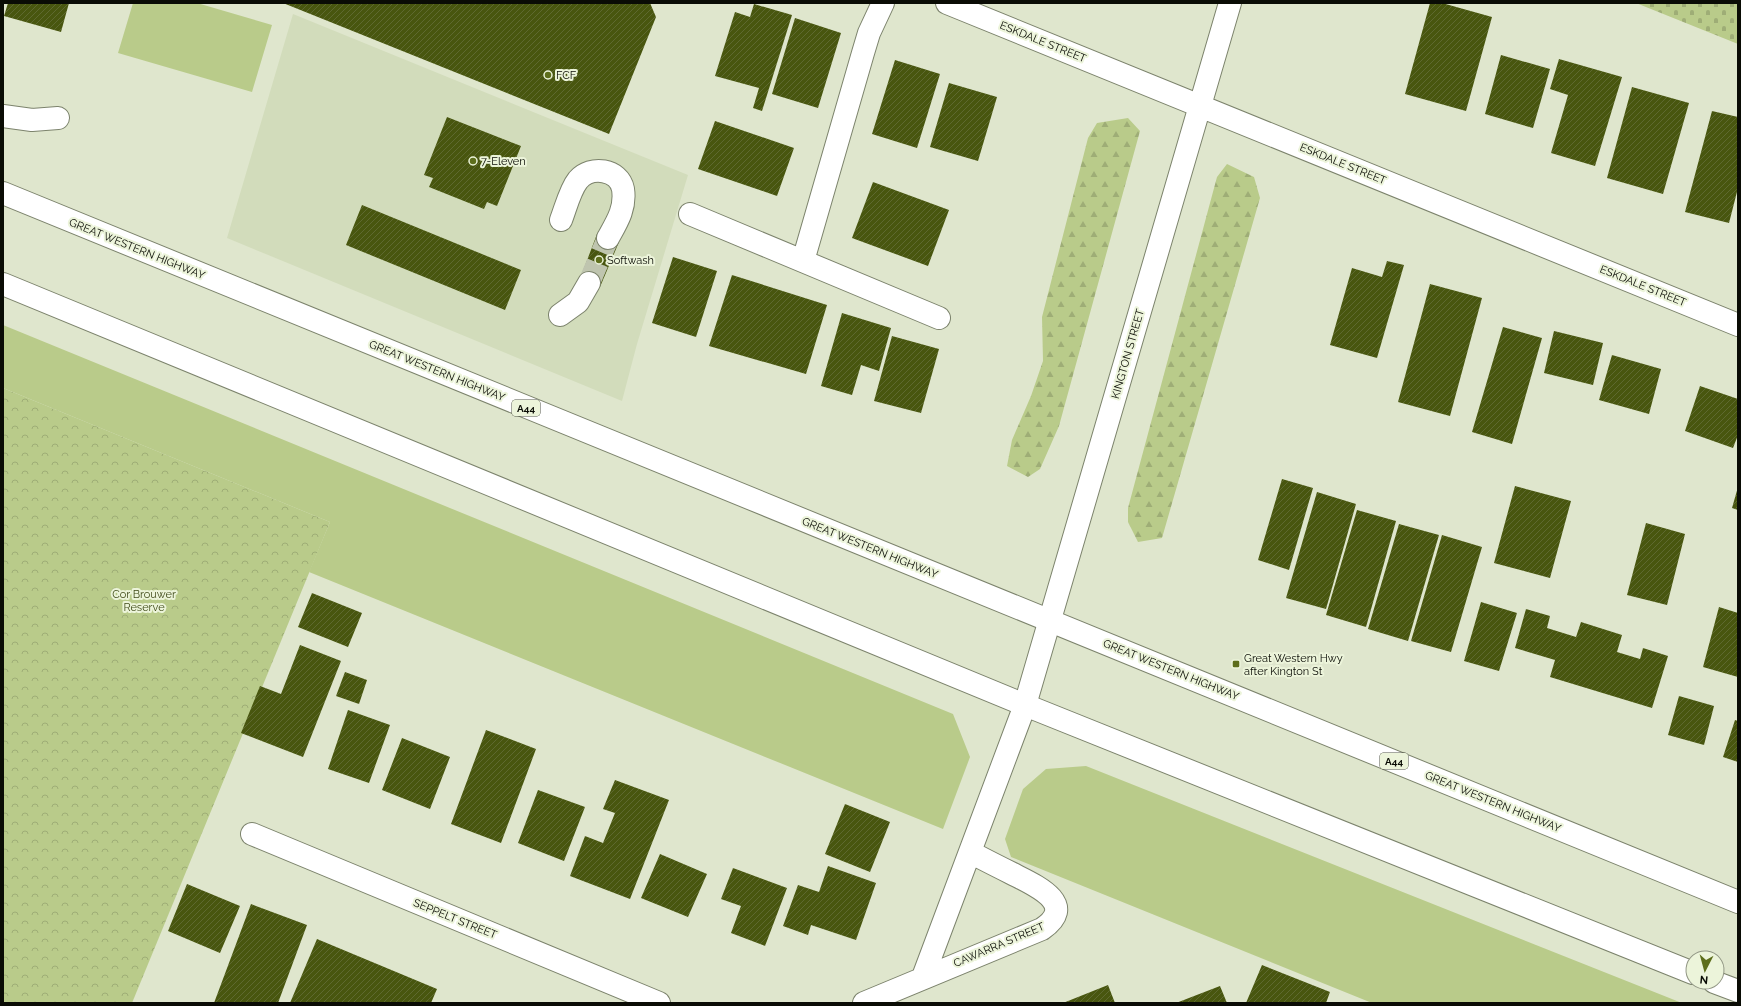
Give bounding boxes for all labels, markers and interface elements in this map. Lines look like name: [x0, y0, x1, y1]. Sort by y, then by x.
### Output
street label: ESKDALE STREET: [998, 19, 1088, 65]
place label: FCF: [556, 69, 577, 82]
marker: FCF: [543, 70, 553, 80]
street label: ESKDALE STREET: [1298, 141, 1388, 187]
place label: 7-Eleven: [481, 155, 526, 168]
marker: 7-Eleven: [468, 156, 478, 166]
street label: GREAT WESTERN HIGHWAY: [67, 216, 207, 282]
place label: Softwash: [607, 254, 654, 267]
marker: Softwash: [594, 255, 604, 265]
street label: ESKDALE STREET: [1598, 263, 1688, 309]
street label: KINGTON STREET: [1109, 307, 1147, 400]
street label: GREAT WESTERN HIGHWAY: [367, 338, 507, 404]
road number: A44: [512, 400, 540, 416]
street label: GREAT WESTERN HIGHWAY: [800, 515, 940, 581]
park label: Cor Brouwer Reserve: [112, 588, 176, 614]
street label: GREAT WESTERN HIGHWAY: [1101, 637, 1241, 703]
place label: Great Western Hwy after Kington St: [1244, 652, 1343, 678]
marker: Great Western Hwy after Kington St: [1231, 659, 1241, 669]
road number: A44: [1380, 753, 1408, 769]
street label: GREAT WESTERN HIGHWAY: [1423, 769, 1563, 835]
street label: SEPPELT STREET: [411, 896, 499, 942]
street label: CAWARRA STREET: [952, 920, 1047, 970]
north arrow: [1685, 950, 1725, 990]
text: N: [1699, 973, 1709, 986]

